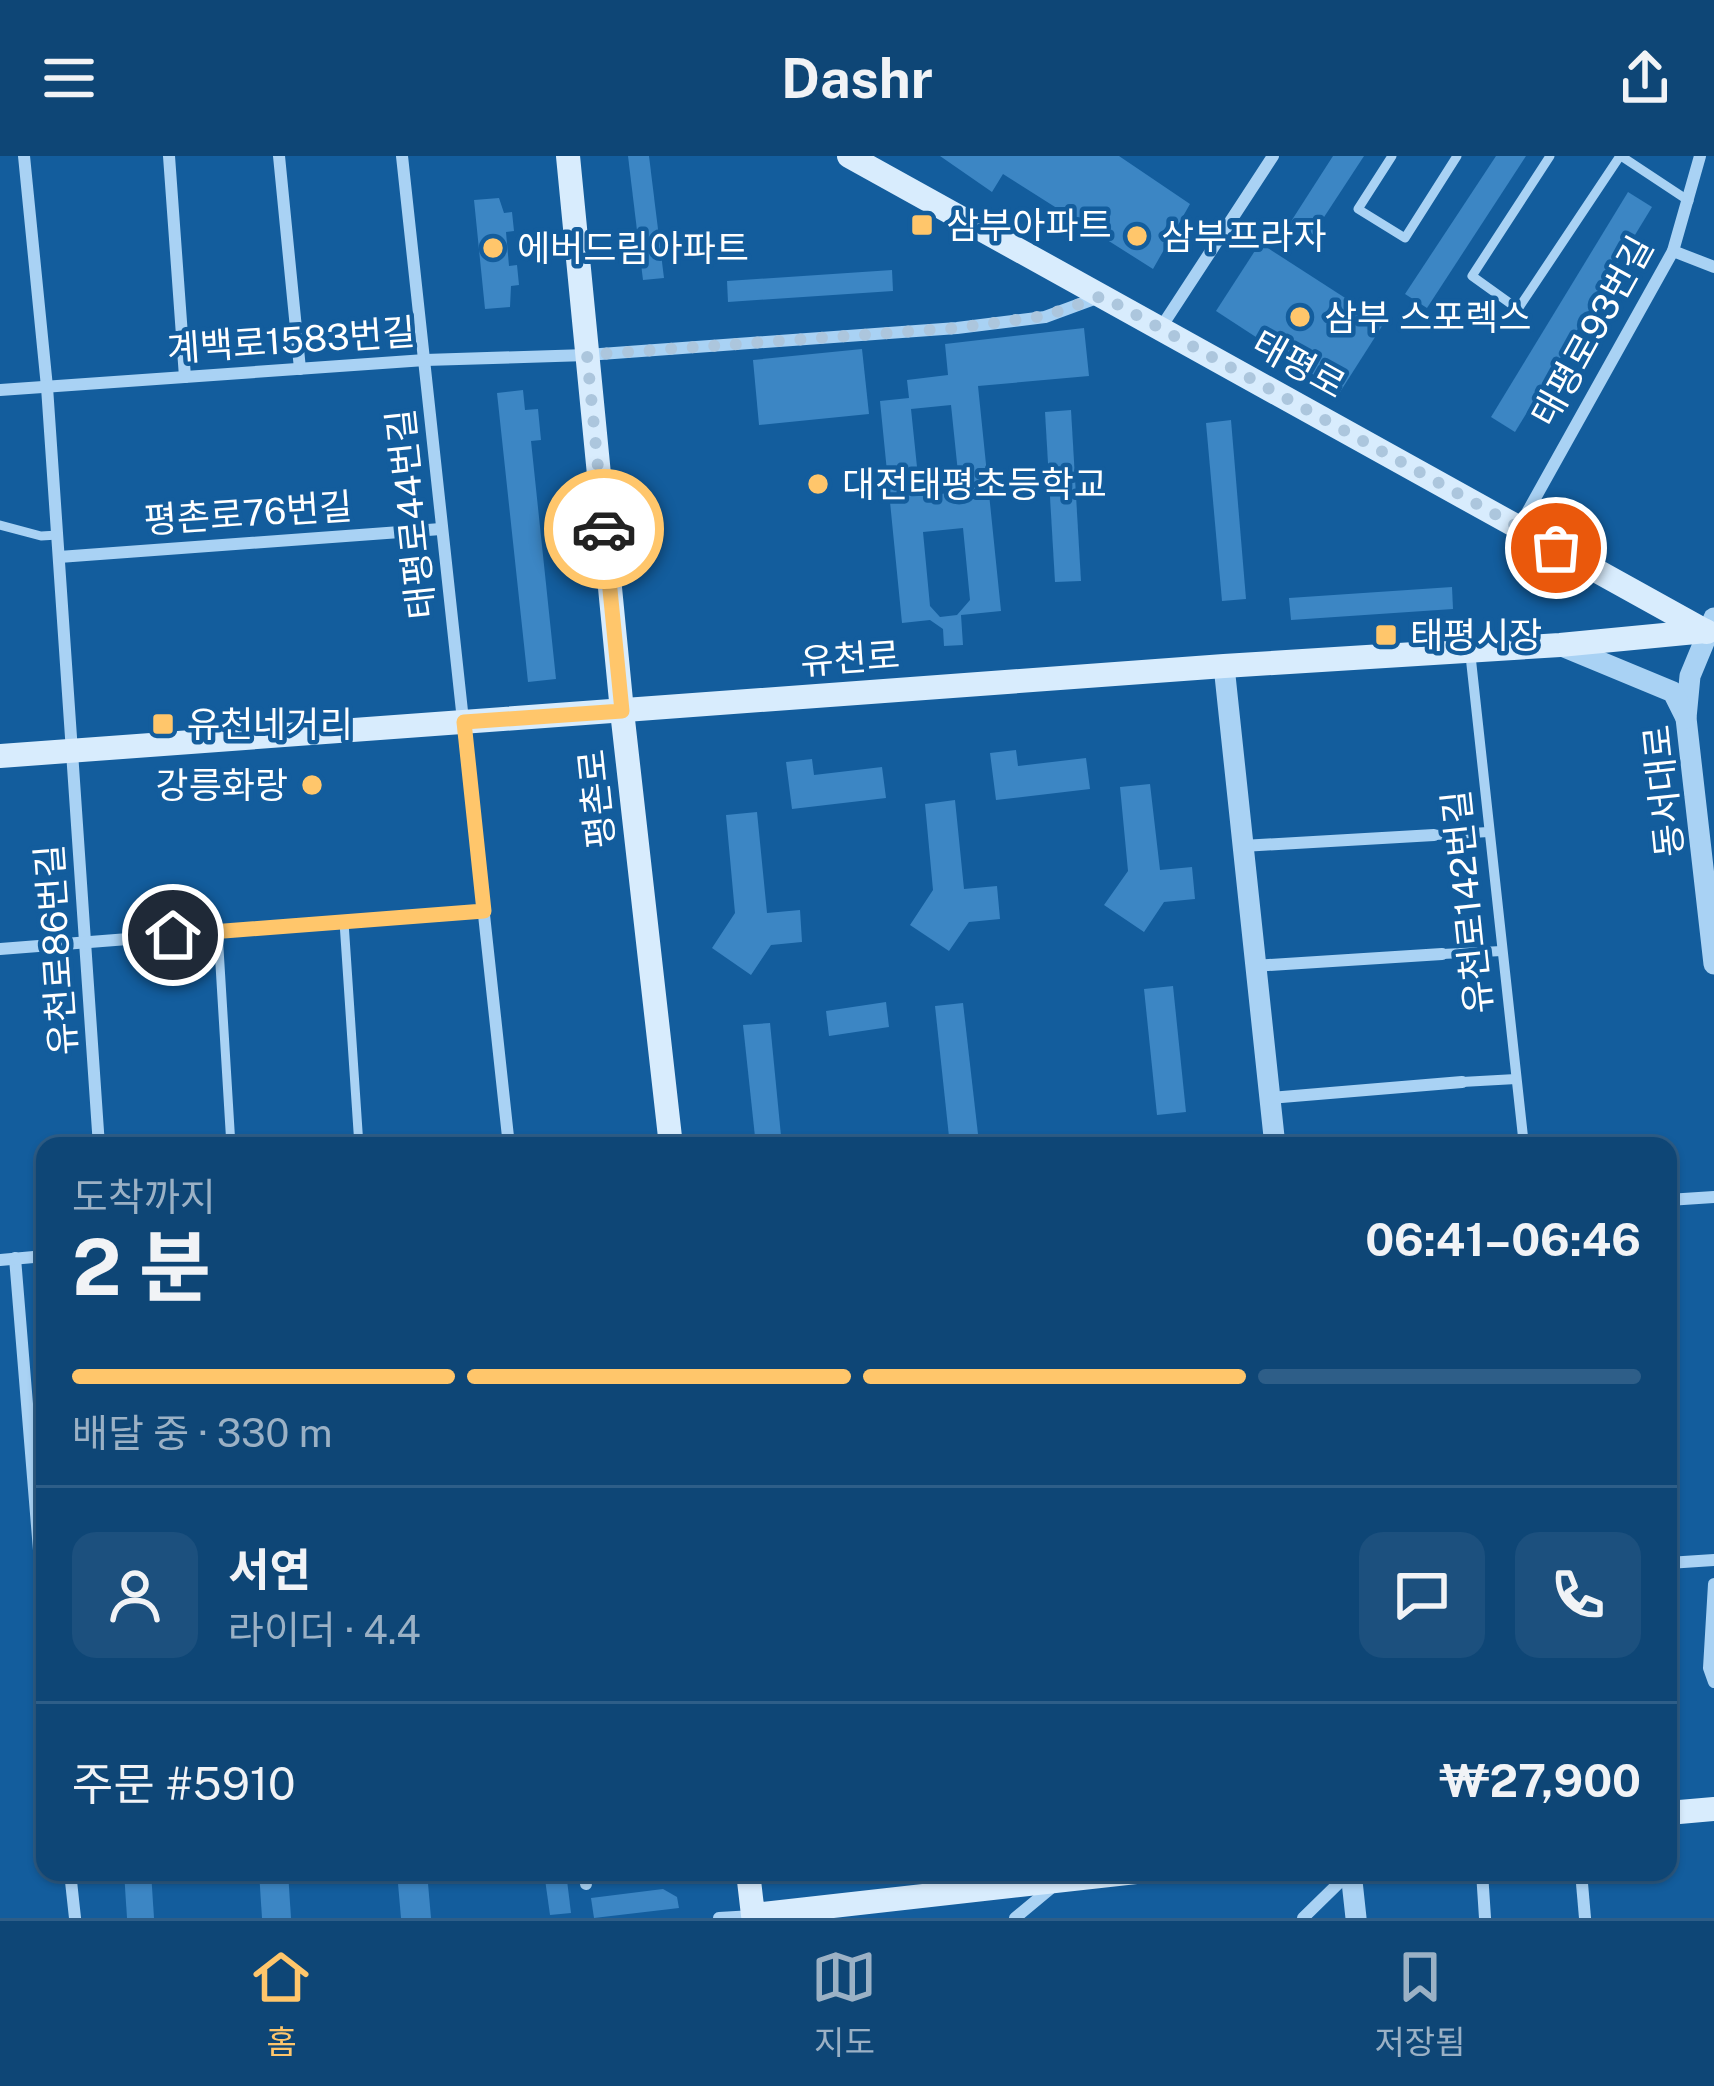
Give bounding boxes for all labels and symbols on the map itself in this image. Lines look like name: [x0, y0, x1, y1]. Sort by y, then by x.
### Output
place label: 삼부아파트: [946, 204, 1112, 246]
marker: 삼부아파트: [909, 212, 935, 238]
place label: 삼부프라자: [1161, 215, 1327, 257]
marker: 삼부프라자: [1124, 223, 1150, 249]
place label: 에버드림아파트: [517, 227, 749, 269]
street label: 태평로93번길: [1523, 229, 1661, 433]
marker: 에버드림아파트: [480, 235, 506, 261]
place label: 삼부 스포렉스: [1324, 296, 1531, 338]
marker: 삼부 스포렉스: [1287, 304, 1313, 330]
street label: 계백로1583번길: [165, 310, 417, 370]
street label: 태평로: [1245, 322, 1353, 406]
street label: 태평로44번길: [379, 407, 443, 621]
place label: 대전태평초등학교: [842, 463, 1107, 505]
courier: [544, 469, 664, 589]
marker: 대전태평초등학교: [805, 471, 831, 497]
street label: 평촌로76번길: [142, 485, 354, 541]
pin: [1505, 497, 1607, 599]
place label: 태평시장: [1410, 614, 1542, 656]
marker: 태평시장: [1373, 622, 1399, 648]
street label: 유천로: [799, 634, 901, 682]
place label: 유천네거리: [187, 703, 353, 745]
marker: 유천네거리: [150, 711, 176, 737]
street label: 동서대로: [1635, 723, 1691, 859]
street label: 평촌로: [570, 747, 622, 851]
place label: 강릉화랑: [156, 764, 288, 806]
marker: 강릉화랑: [299, 772, 325, 798]
street label: 유천로142번길: [1434, 788, 1500, 1016]
street label: 유천로86번길: [28, 843, 84, 1057]
pin: [122, 884, 224, 986]

